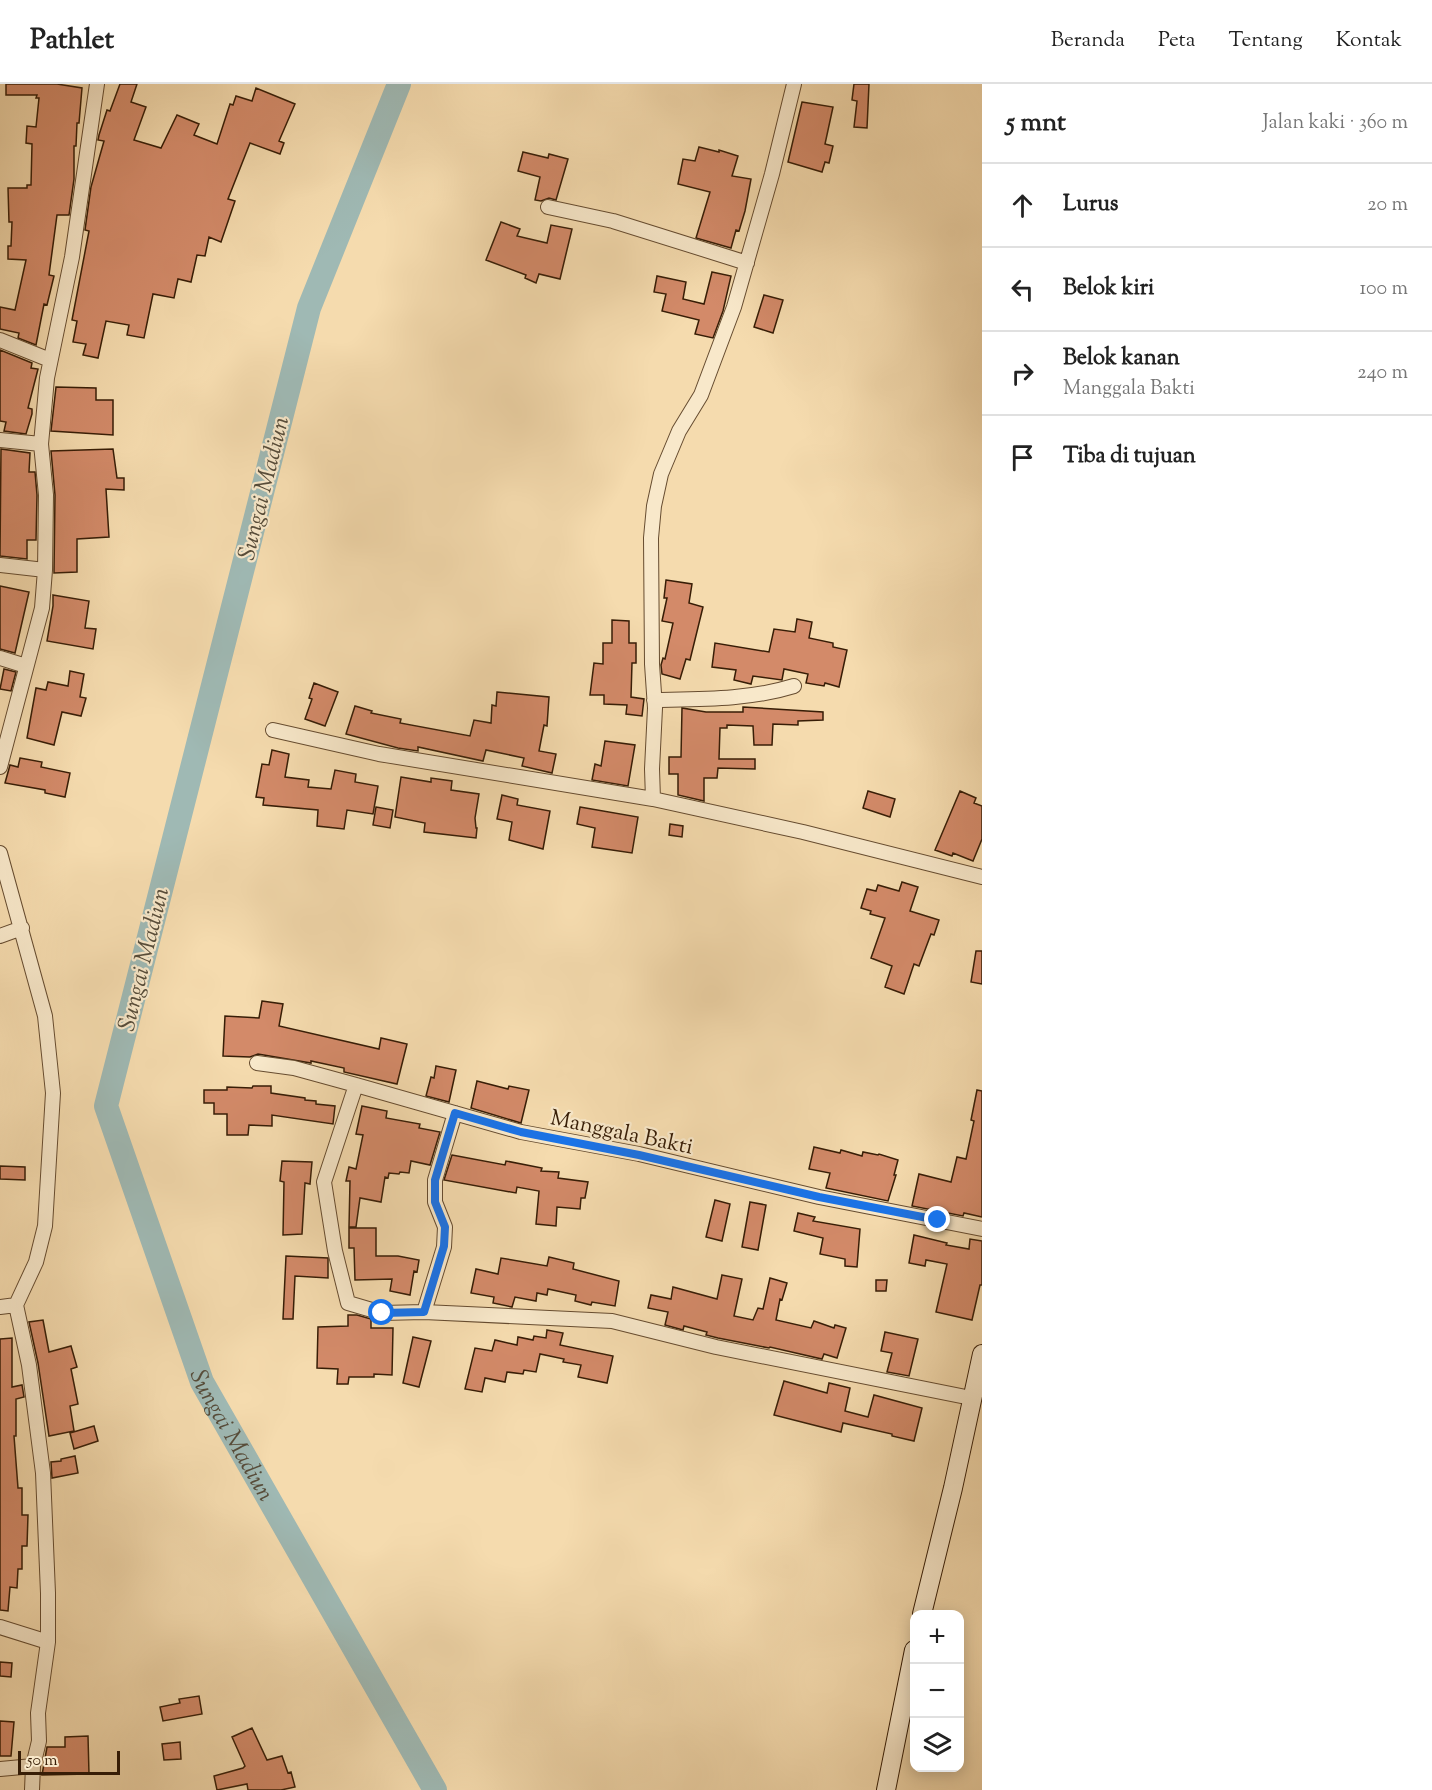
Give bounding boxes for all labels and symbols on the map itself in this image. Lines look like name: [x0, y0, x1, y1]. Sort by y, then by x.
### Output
water label: Sungai Madiun: [231, 413, 299, 564]
water label: Sungai Madiun: [111, 884, 179, 1035]
street label: Manggala Bakti: [547, 1103, 696, 1165]
route end: [924, 1206, 950, 1232]
route start: [368, 1299, 394, 1325]
water label: Sungai Madiun: [180, 1365, 282, 1508]
scale bar: [18, 1748, 120, 1776]

